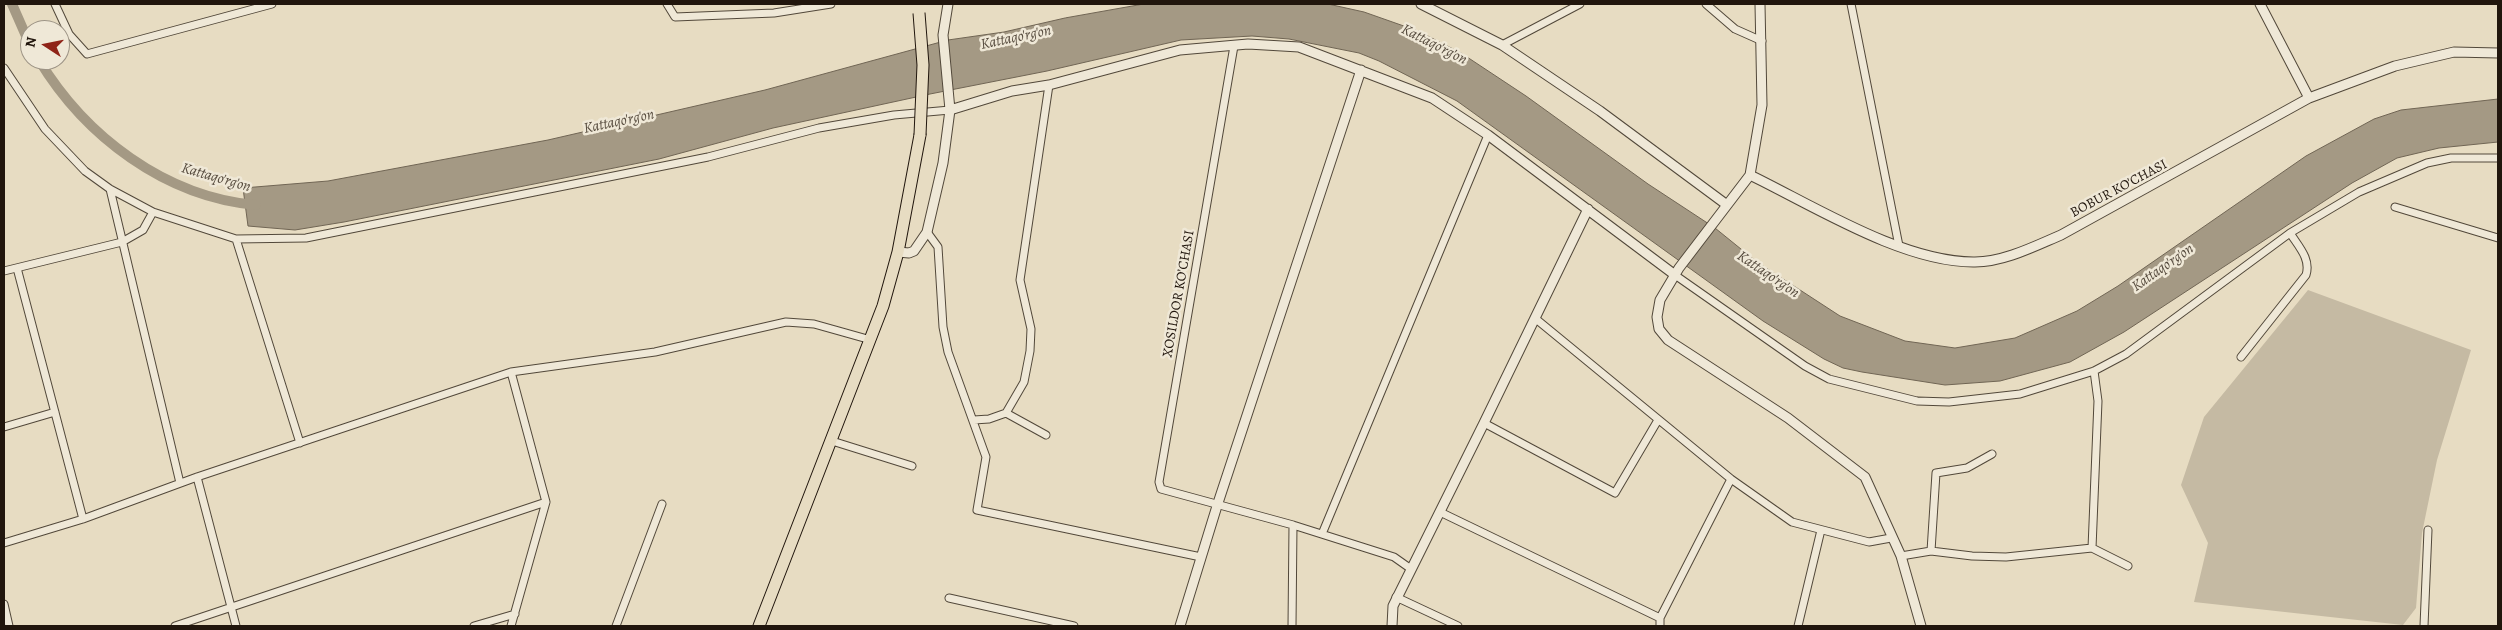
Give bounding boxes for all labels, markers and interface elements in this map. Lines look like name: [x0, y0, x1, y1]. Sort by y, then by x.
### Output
north arrow: [20, 20, 70, 70]
water label: Kattaqo'rg'on: [1398, 21, 1470, 69]
water label: Kattaqo'rg'on: [979, 22, 1053, 54]
text: N: [20, 35, 41, 49]
water label: Kattaqo'rg'on: [582, 106, 656, 138]
street label: BOBUR KO'CHASI: [2068, 156, 2170, 222]
water label: Kattaqo'rg'on: [179, 160, 253, 196]
street label: XOSILDOR KO’CHASI: [1160, 229, 1198, 359]
water label: Kattaqo'rg'on: [2129, 240, 2197, 296]
water label: Kattaqo'rg'on: [1733, 248, 1803, 302]

